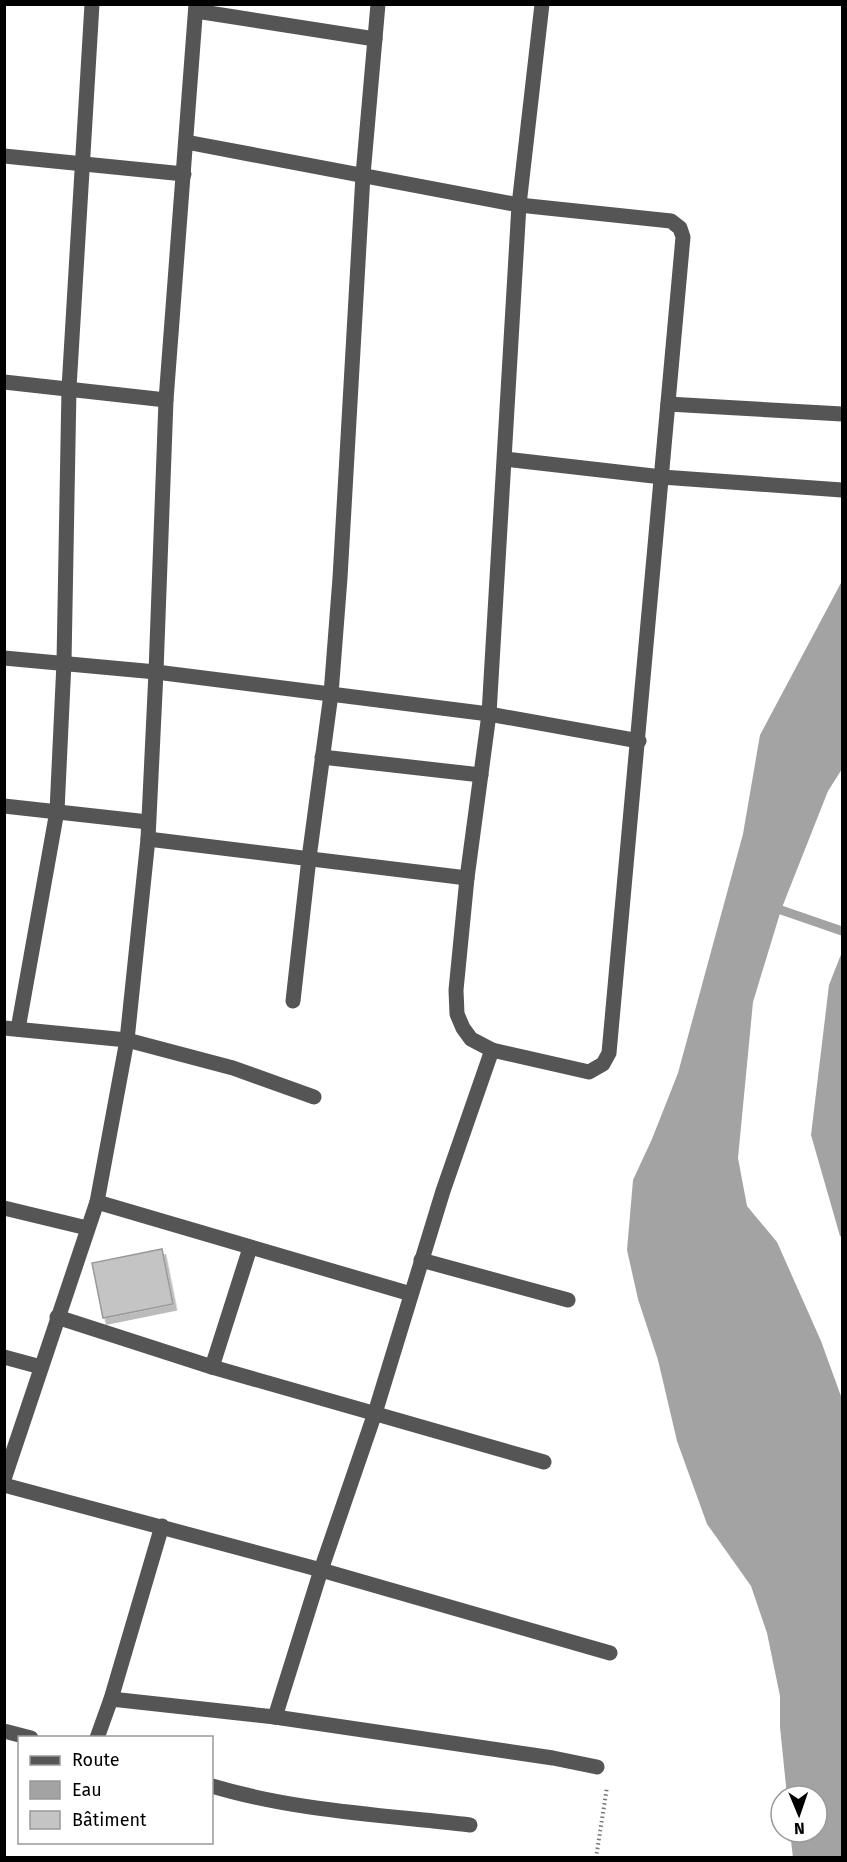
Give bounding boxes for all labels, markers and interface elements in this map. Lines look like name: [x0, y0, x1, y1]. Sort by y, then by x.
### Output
legend: [18, 1736, 213, 1844]
text: Route: [72, 1749, 120, 1771]
text: Eau: [72, 1779, 102, 1801]
north arrow: [769, 1784, 829, 1844]
text: Bâtiment: [72, 1809, 147, 1831]
text: N: [794, 1819, 805, 1838]

